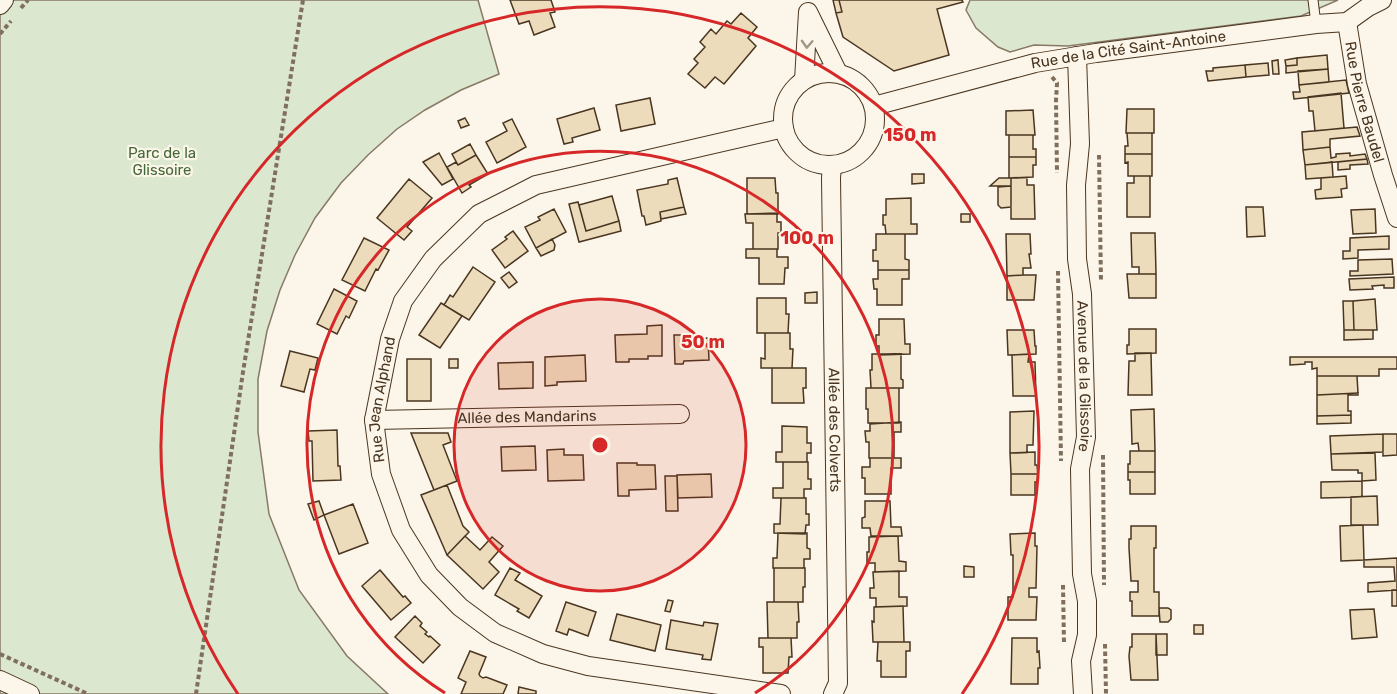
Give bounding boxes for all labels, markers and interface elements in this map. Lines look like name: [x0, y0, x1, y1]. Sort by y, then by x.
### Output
street label: Rue de la Cité Saint-Antoine: [1030, 27, 1227, 73]
one-way arrow: [801, 40, 813, 49]
street label: Rue Pierre Baudel: [1341, 40, 1388, 165]
text: 150 m: [883, 124, 937, 146]
park label: Parc de la Glissoire: [128, 144, 196, 179]
text: 100 m: [780, 227, 834, 249]
street label: Avenue de la Glissoire: [1073, 300, 1095, 454]
text: 50 m: [681, 331, 725, 353]
street label: Rue Jean Alphand: [365, 335, 399, 464]
street label: Allée des Colverts: [825, 368, 844, 493]
street label: Allée des Mandarins: [457, 407, 597, 427]
centre of rings: [590, 435, 610, 455]

